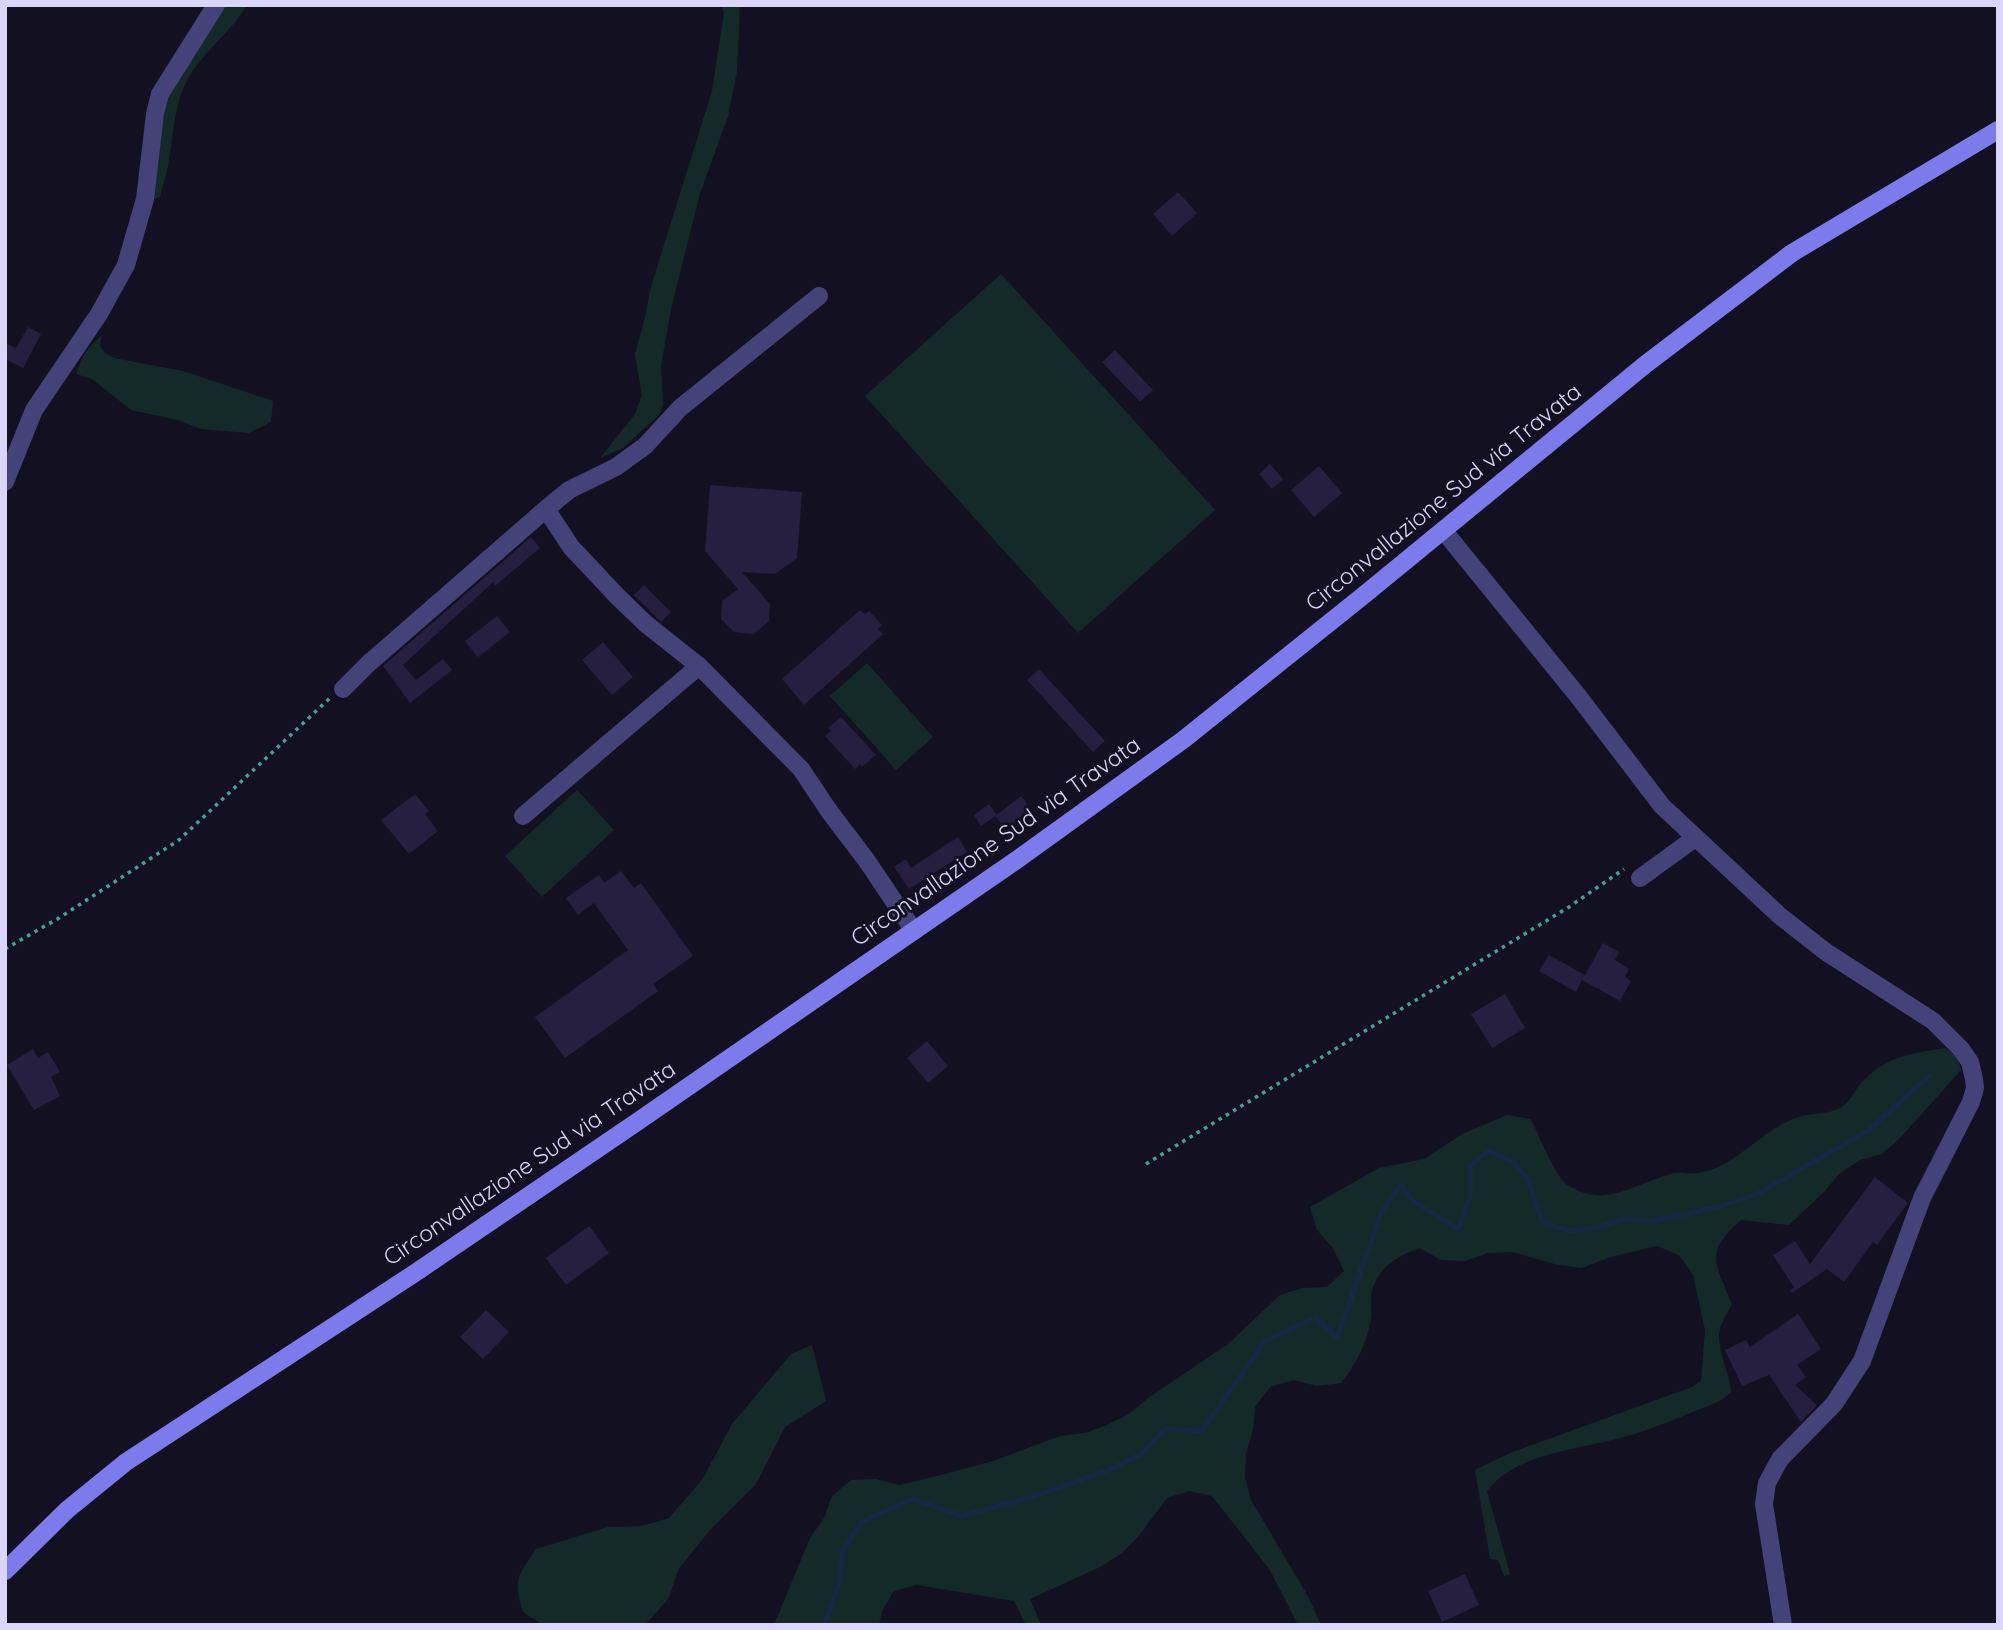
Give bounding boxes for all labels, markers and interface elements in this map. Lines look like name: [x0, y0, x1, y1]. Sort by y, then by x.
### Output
street label: Circonvallazione Sud via Travata: [1301, 378, 1587, 618]
street label: Circonvallazione Sud via Travata: [846, 731, 1146, 953]
street label: Circonvallazione Sud via Travata: [379, 1056, 681, 1272]

